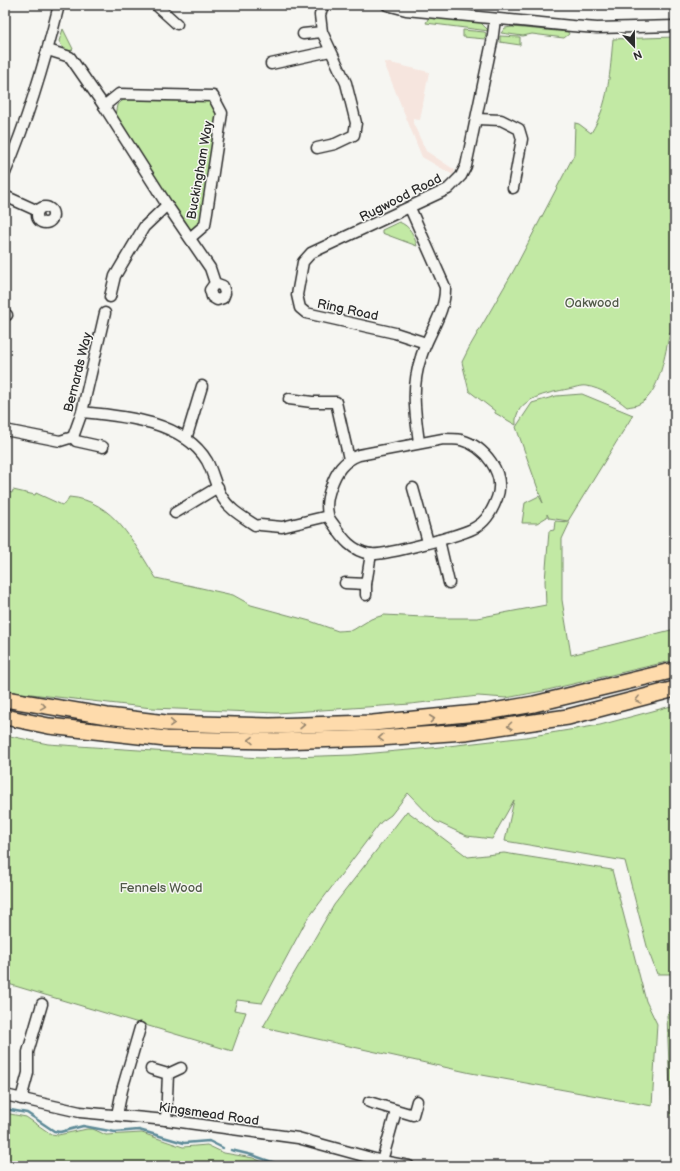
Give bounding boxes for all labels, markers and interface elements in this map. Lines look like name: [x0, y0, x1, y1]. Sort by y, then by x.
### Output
north arrow: [614, 26, 654, 66]
text: N: [631, 47, 644, 62]
street label: Buckingham Way: [183, 119, 217, 221]
street label: Rugwood Road: [357, 170, 444, 225]
park label: Oakwood: [565, 295, 619, 311]
street label: Ring Road: [316, 296, 380, 324]
street label: Bernards Way: [60, 331, 96, 414]
one-way arrow: [634, 696, 641, 704]
one-way arrow: [40, 701, 47, 710]
one-way arrow: [429, 715, 435, 724]
one-way arrow: [169, 719, 175, 727]
one-way arrow: [299, 721, 305, 729]
one-way arrow: [507, 721, 513, 730]
one-way arrow: [378, 734, 384, 742]
one-way arrow: [248, 736, 254, 744]
park label: Fennels Wood: [119, 880, 203, 896]
street label: Kingsmead Road: [158, 1099, 260, 1129]

